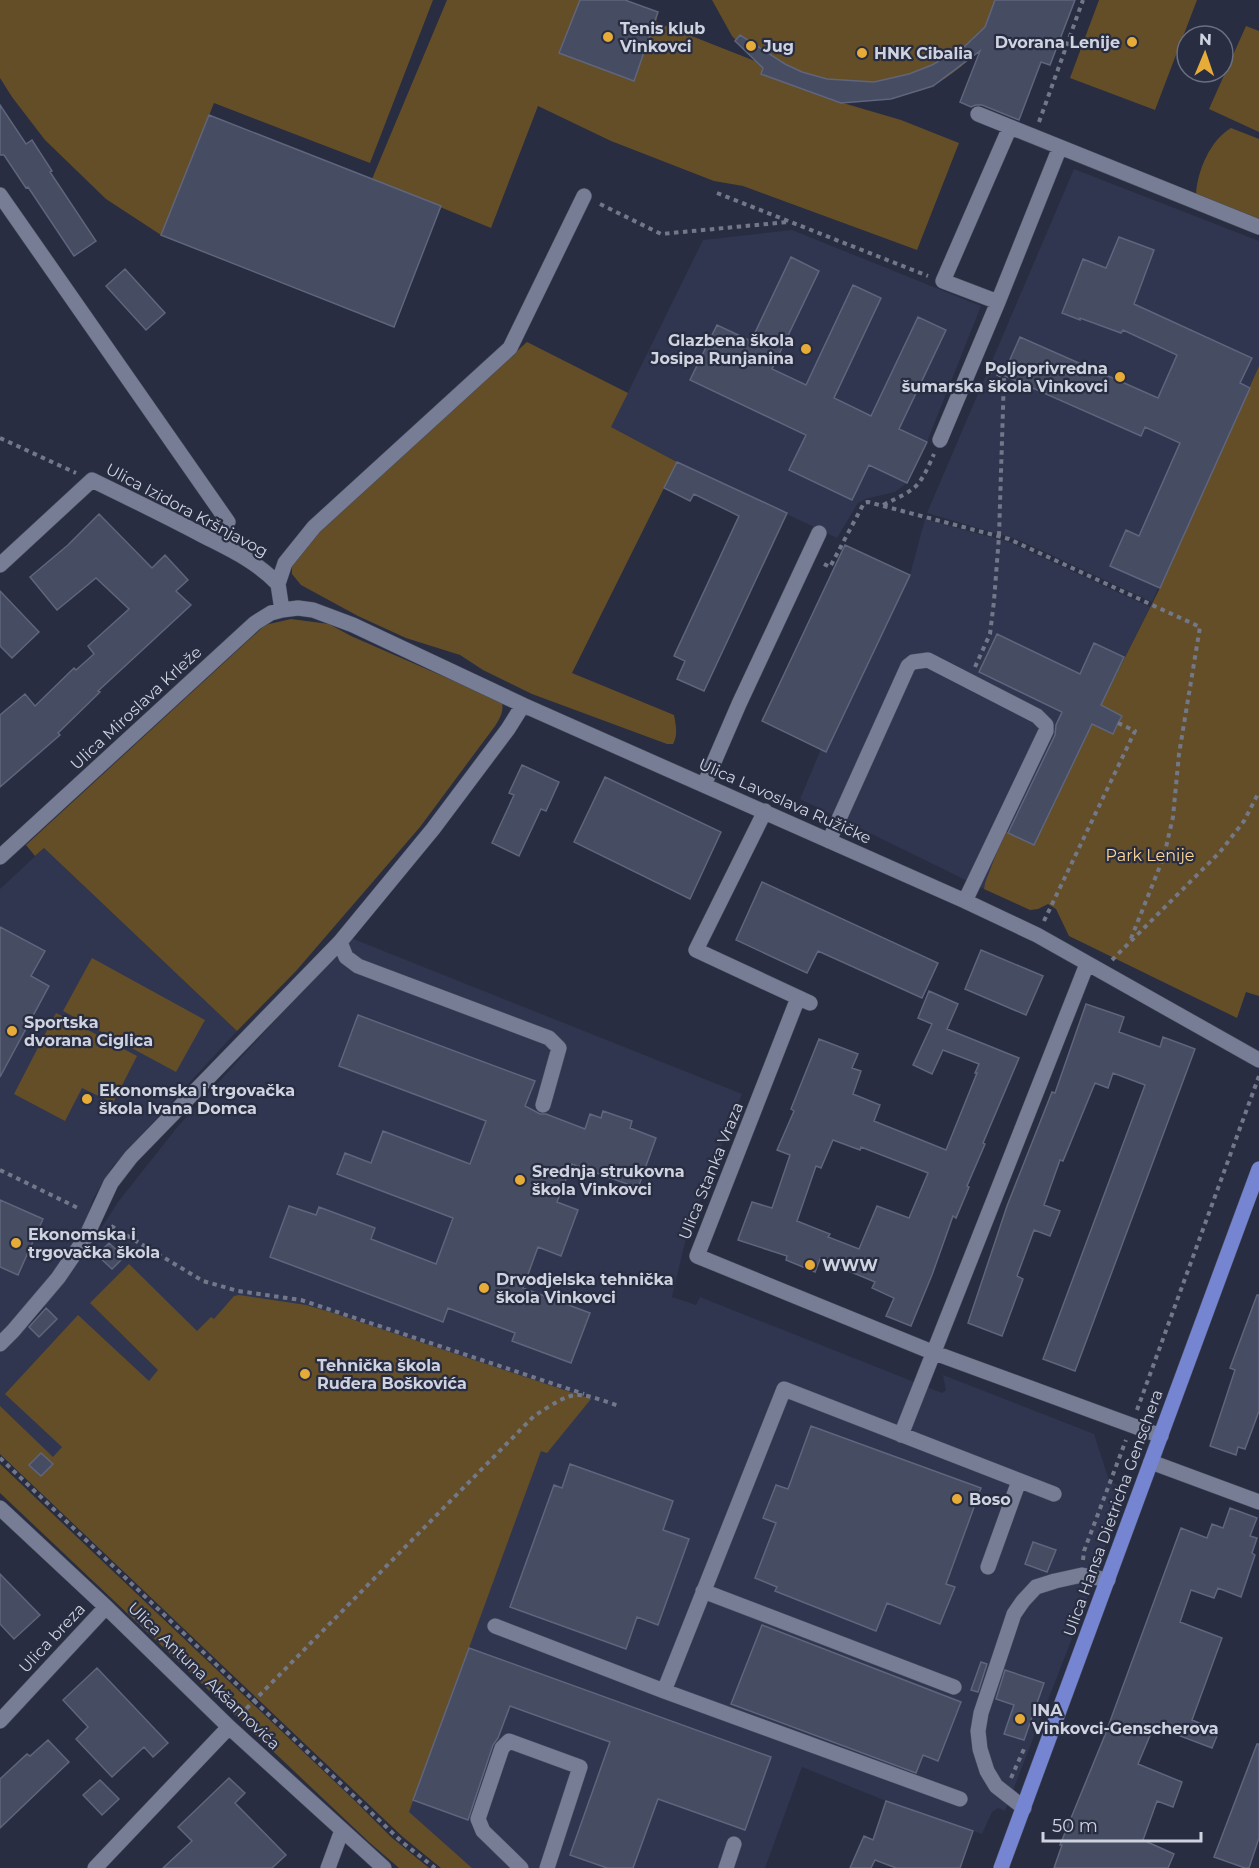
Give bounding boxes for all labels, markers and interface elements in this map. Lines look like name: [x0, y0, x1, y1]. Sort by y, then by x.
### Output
place label: Tenis klub Vinkovci: [619, 19, 705, 56]
north arrow: [1175, 24, 1235, 84]
marker: Tenis klub Vinkovci: [601, 30, 615, 44]
text: N: [1199, 30, 1212, 49]
place label: Dvorana Lenije: [995, 33, 1120, 52]
marker: Dvorana Lenije: [1125, 35, 1139, 49]
place label: Jug: [762, 37, 794, 56]
marker: Jug: [744, 39, 758, 53]
place label: HNK Cibalia: [874, 44, 973, 63]
marker: HNK Cibalia: [855, 46, 869, 60]
place label: Glazbena škola Josipa Runjanina: [650, 331, 794, 368]
marker: Glazbena škola Josipa Runjanina: [799, 342, 813, 356]
place label: Poljoprivredna šumarska škola Vinkovci: [902, 359, 1108, 396]
marker: Poljoprivredna šumarska škola Vinkovci: [1113, 370, 1127, 384]
street label: Ulica Izidora Kršnjavog: [103, 459, 271, 561]
street label: Ulica Miroslava Krleže: [67, 642, 205, 774]
street label: Ulica Lavoslava Ružičke: [696, 754, 874, 848]
park label: Park Lenije: [1106, 846, 1194, 865]
place label: Sportska dvorana Ciglica: [24, 1013, 153, 1050]
marker: Sportska dvorana Ciglica: [5, 1024, 19, 1038]
place label: Ekonomska i trgovačka škola Ivana Domca: [99, 1081, 295, 1118]
marker: Ekonomska i trgovačka škola Ivana Domca: [80, 1092, 94, 1106]
street label: Ulica Stanka Vraza: [675, 1099, 747, 1243]
place label: Srednja strukovna škola Vinkovci: [532, 1162, 685, 1199]
marker: Srednja strukovna škola Vinkovci: [513, 1173, 527, 1187]
place label: Ekonomska i trgovačka škola: [28, 1225, 160, 1262]
marker: Ekonomska i trgovačka škola: [9, 1236, 23, 1250]
place label: WWW: [822, 1256, 878, 1275]
marker: WWW: [803, 1258, 817, 1272]
place label: Drvodjelska tehnička škola Vinkovci: [496, 1270, 674, 1307]
marker: Drvodjelska tehnička škola Vinkovci: [477, 1281, 491, 1295]
place label: Tehnička škola Ruđera Boškovića: [317, 1356, 467, 1393]
marker: Tehnička škola Ruđera Boškovića: [298, 1367, 312, 1381]
street label: Ulica Hansa Dietricha Genschera: [1059, 1387, 1167, 1639]
place label: Boso: [969, 1490, 1011, 1509]
marker: Boso: [950, 1492, 964, 1506]
street label: Ulica Antuna Akšamovića: [124, 1598, 284, 1754]
street label: Ulica breza: [15, 1599, 89, 1677]
place label: INA Vinkovci-Genscherova: [1031, 1701, 1219, 1738]
marker: INA Vinkovci-Genscherova: [1013, 1712, 1027, 1726]
scale bar: [1043, 1805, 1200, 1843]
text: 50 m: [1052, 1815, 1098, 1837]

